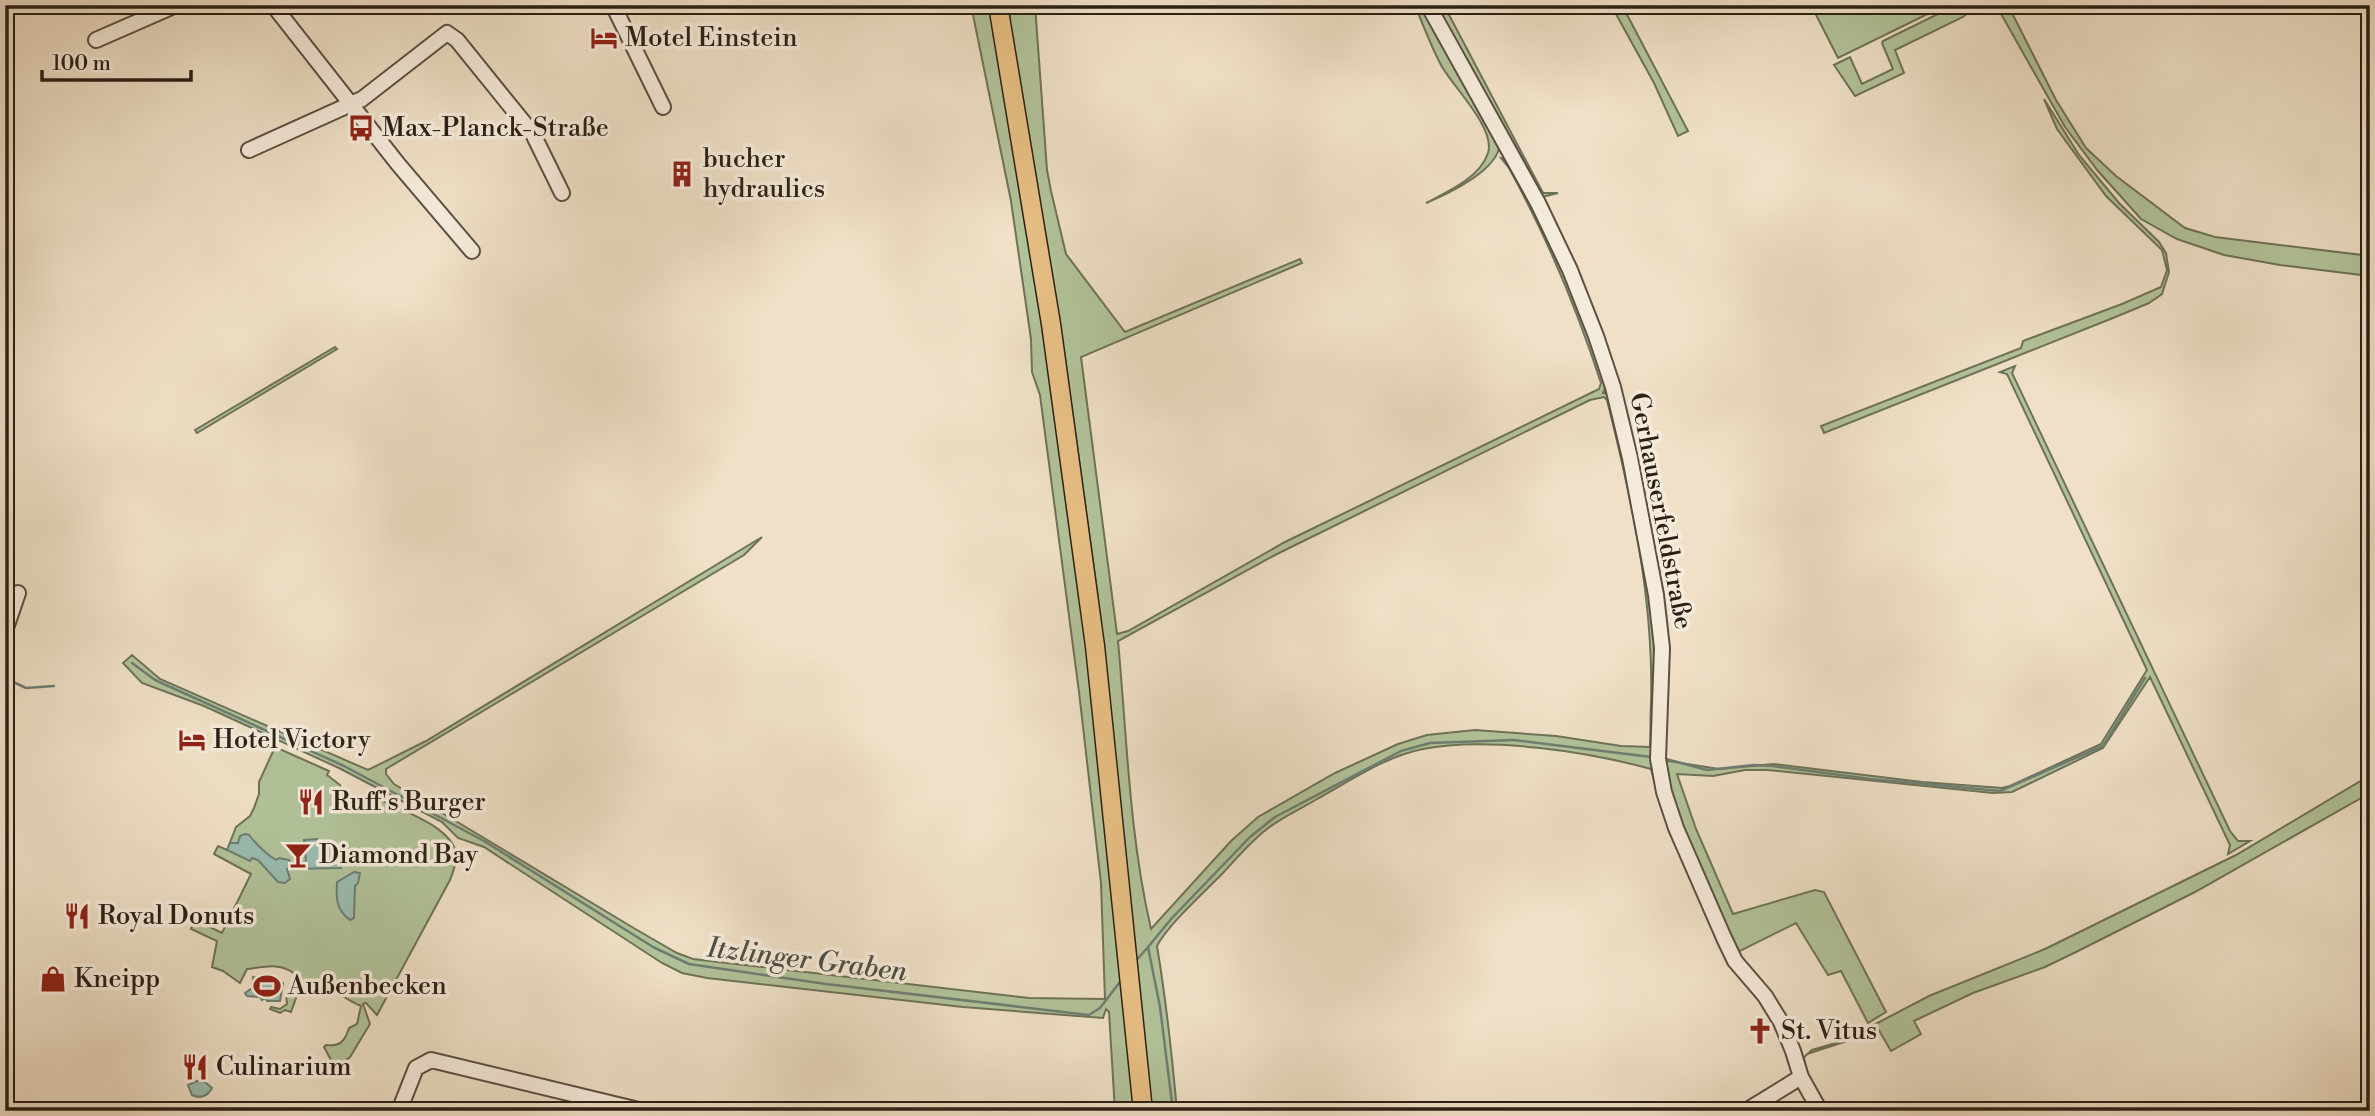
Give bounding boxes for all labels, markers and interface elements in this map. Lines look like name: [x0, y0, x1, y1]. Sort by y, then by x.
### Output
place label: Motel Einstein: [625, 22, 797, 54]
hotel icon: Motel Einstein: [589, 23, 619, 53]
scale bar: [42, 38, 191, 82]
text: 100 m: [52, 51, 111, 77]
place label: Max-Planck-Straße: [382, 112, 609, 144]
bus stop icon: Max-Planck-Straße: [346, 113, 376, 143]
place label: bucher hydraulics: [703, 143, 825, 205]
building icon: bucher hydraulics: [667, 159, 697, 189]
street label: Gerhauserfeldstraße: [1622, 390, 1700, 632]
place label: Hotel Victory: [213, 724, 371, 756]
hotel icon: Hotel Victory: [177, 725, 207, 755]
place label: Ruff's Burger: [332, 786, 486, 818]
restaurant icon: Ruff's Burger: [296, 787, 326, 817]
place label: Diamond Bay: [319, 839, 478, 871]
bar icon: Diamond Bay: [283, 840, 313, 870]
place label: Royal Donuts: [98, 900, 254, 932]
restaurant icon: Royal Donuts: [62, 901, 92, 931]
water label: Itzlinger Graben: [704, 930, 909, 990]
place label: Kneipp: [74, 963, 160, 995]
shop icon: Kneipp: [38, 964, 68, 994]
place label: Außenbecken: [287, 970, 447, 1002]
sports icon: Außenbecken: [252, 971, 282, 1001]
place label: St. Vitus: [1781, 1015, 1877, 1047]
church icon: St. Vitus: [1745, 1016, 1775, 1046]
place label: Culinarium: [216, 1051, 352, 1083]
restaurant icon: Culinarium: [180, 1052, 210, 1082]

